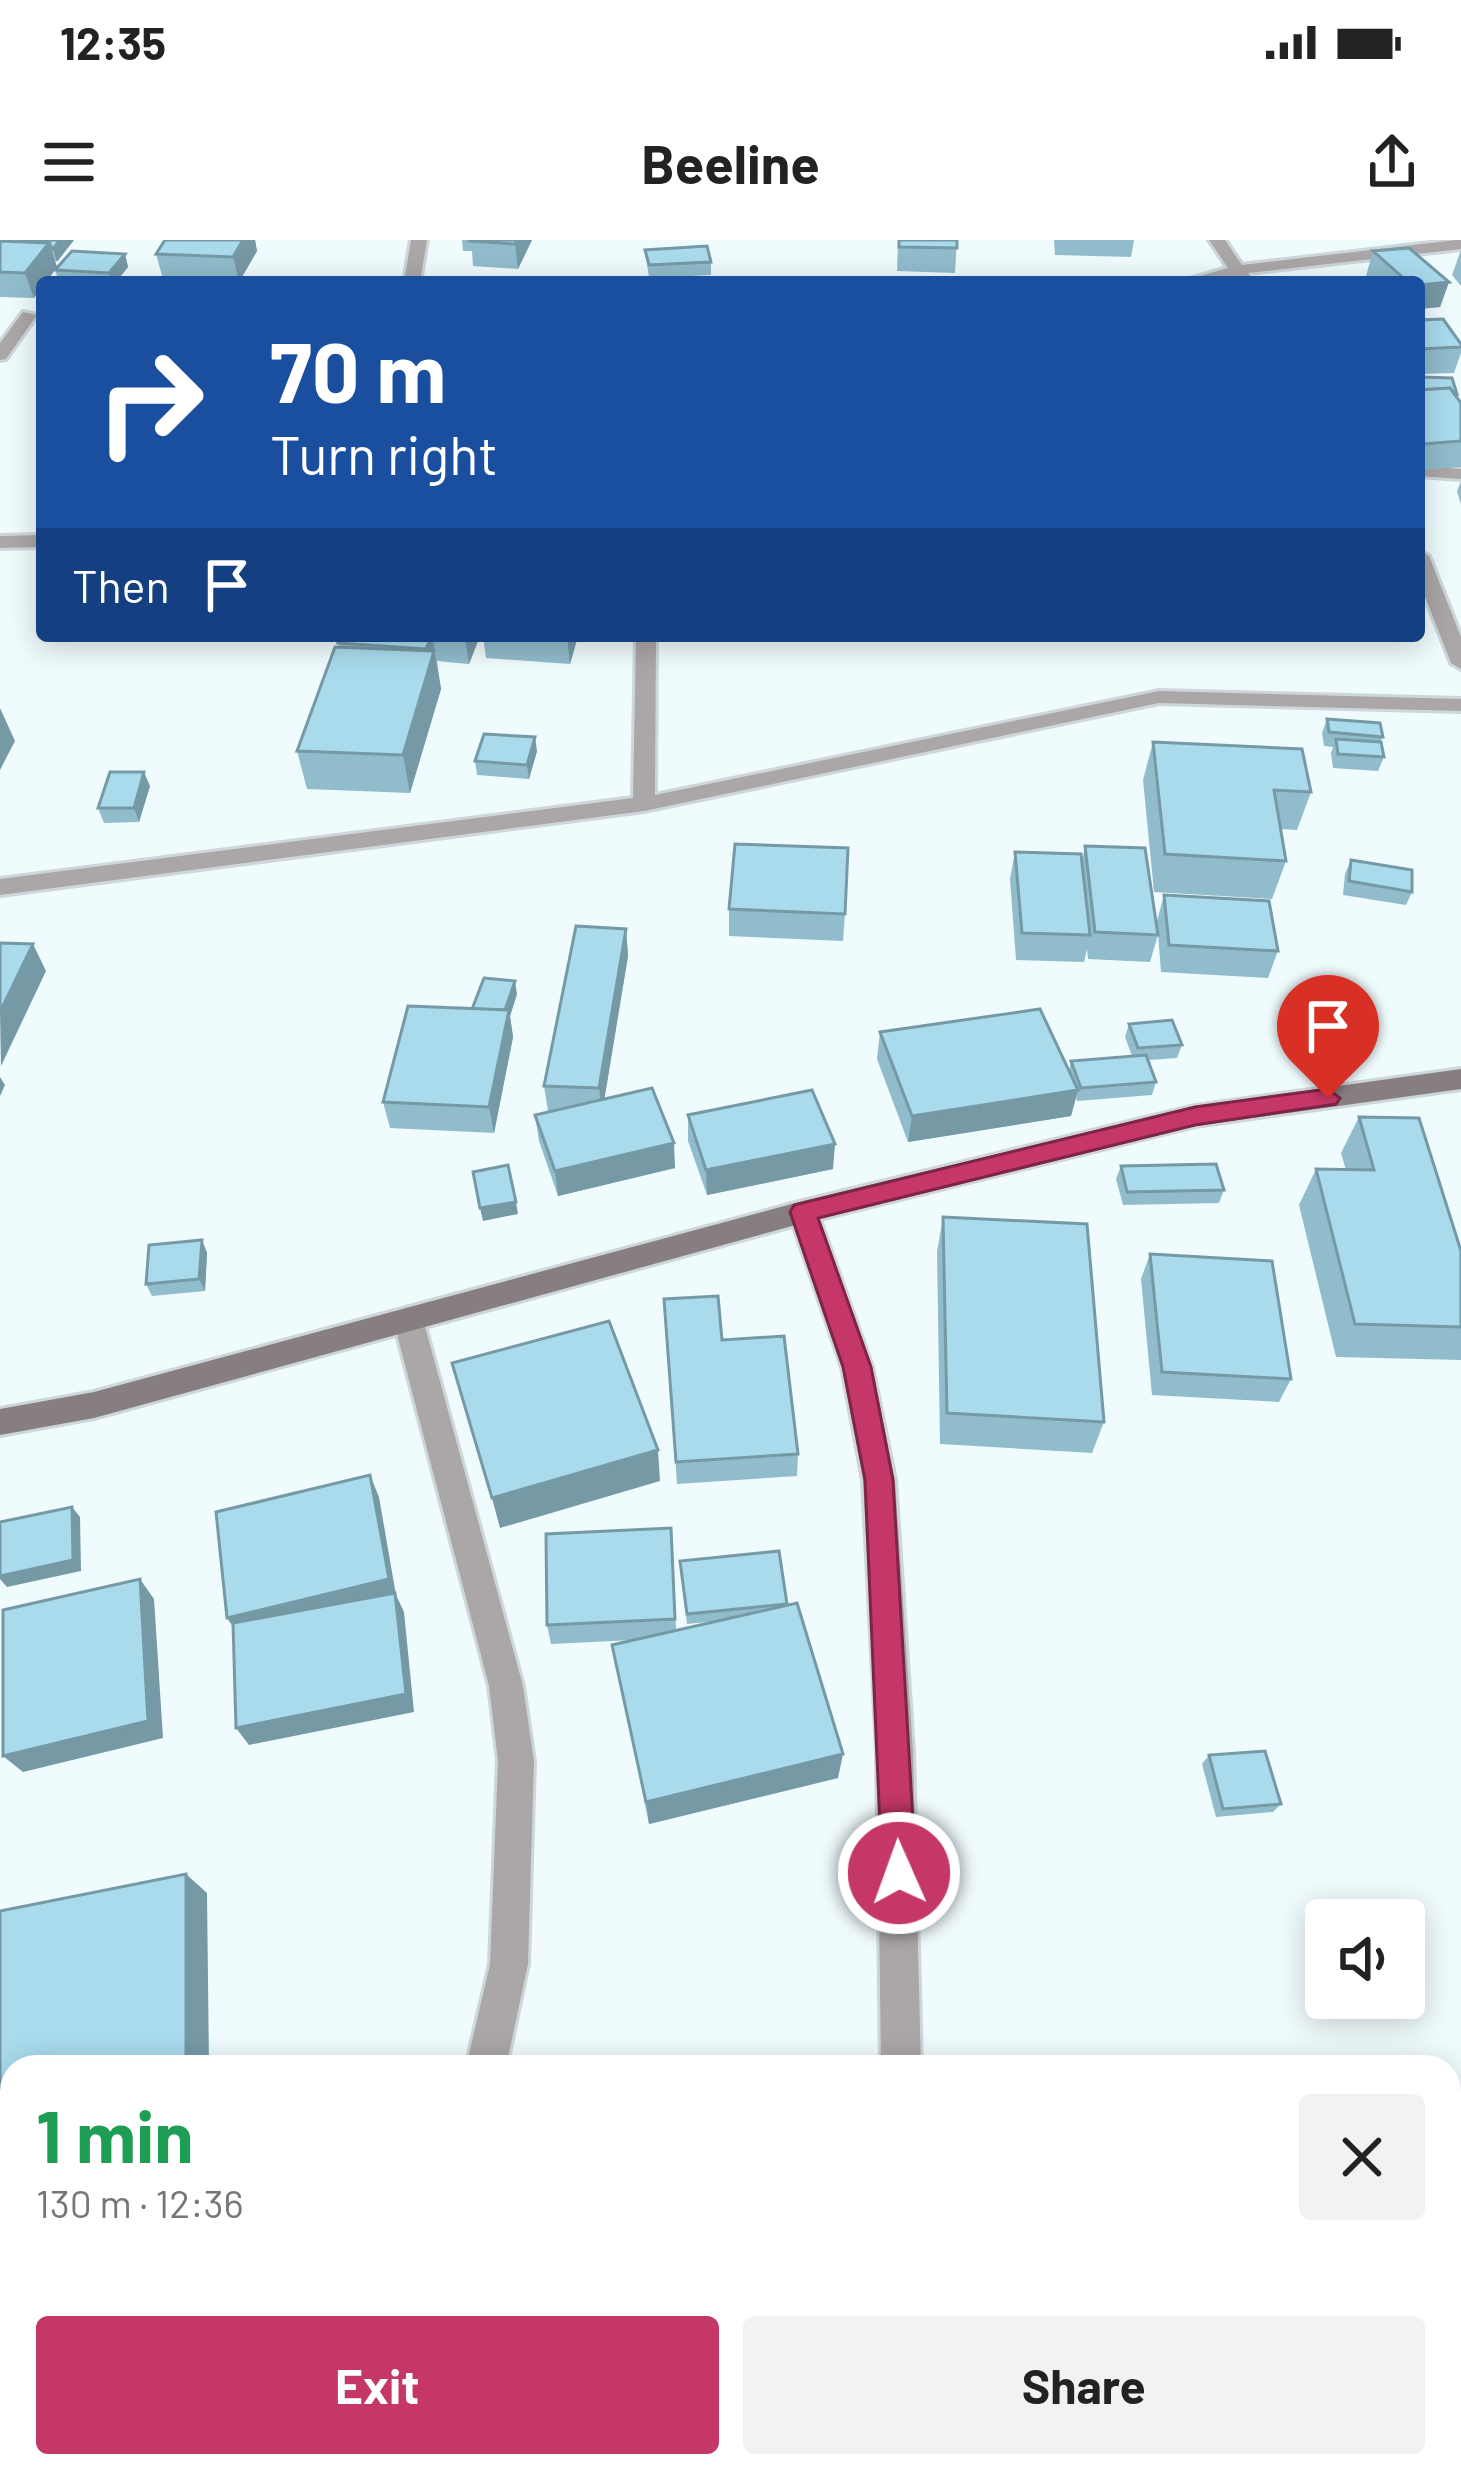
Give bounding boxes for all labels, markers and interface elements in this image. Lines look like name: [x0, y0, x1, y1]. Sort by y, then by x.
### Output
text: 12:35: [60, 15, 166, 69]
icon: menu: [36, 129, 102, 195]
icon: share: [1359, 129, 1425, 195]
text: Beeline: [641, 130, 820, 195]
text: 70 m: [270, 319, 446, 420]
icon: right: [72, 324, 228, 480]
text: Turn right: [270, 421, 498, 486]
icon: arrive: [194, 552, 260, 618]
text: Then: [72, 558, 170, 612]
pin: [1277, 975, 1379, 1098]
icon: arrive: [1295, 993, 1361, 1059]
position arrow: [836, 1810, 962, 1936]
map controls: [1305, 1899, 1425, 2019]
button: sound: [1305, 1899, 1425, 2019]
text: 1 min: [36, 2091, 194, 2177]
button: close: [1299, 2094, 1425, 2220]
text: 130 m · 12:36: [36, 2179, 244, 2226]
button: Exit: [36, 2316, 719, 2454]
button: Share: [743, 2316, 1425, 2454]

